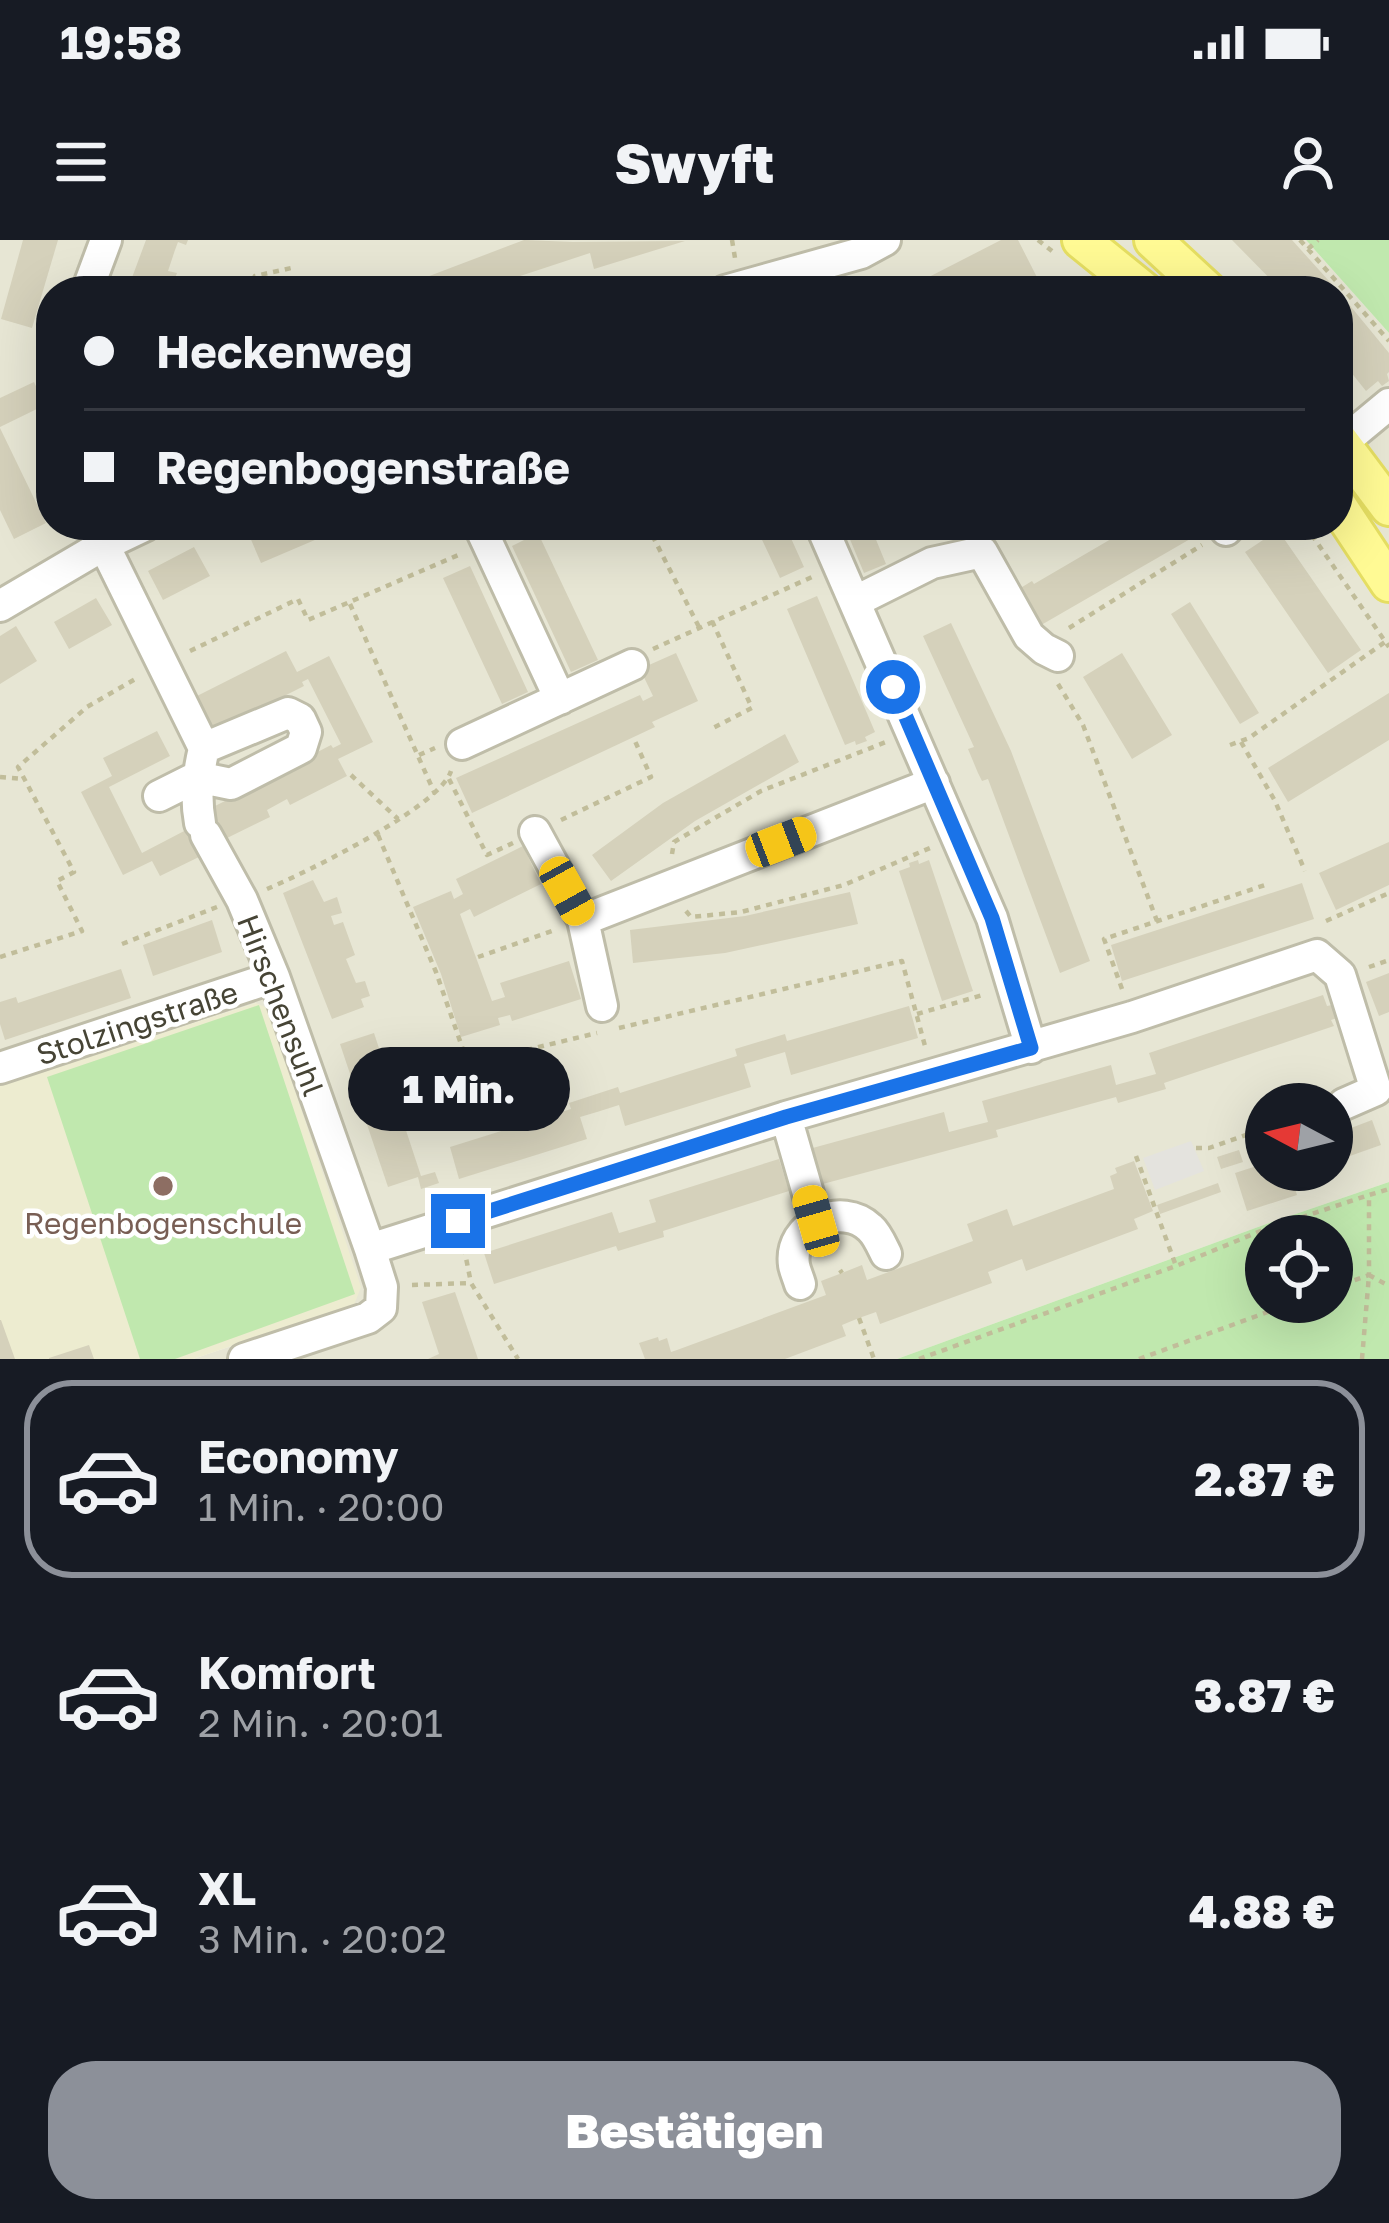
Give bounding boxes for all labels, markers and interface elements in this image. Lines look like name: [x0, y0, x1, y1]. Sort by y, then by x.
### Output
text: 19:58: [60, 15, 182, 69]
icon: menu: [48, 129, 114, 195]
icon: person: [1275, 129, 1341, 195]
text: Swyft: [615, 130, 774, 195]
text: Heckenweg: [156, 324, 413, 378]
text: Regenbogenstraße: [156, 440, 570, 494]
route start: [866, 660, 920, 714]
car: [741, 812, 821, 872]
car: [534, 851, 600, 931]
street label: Hirschensuhl: [230, 909, 332, 1101]
street label: Stolzingstraße: [32, 973, 242, 1073]
callout: 1 Min.: [347, 1047, 569, 1131]
text: 1 Min.: [402, 1065, 516, 1112]
north arrow: [1245, 1083, 1353, 1191]
map controls: [1245, 1083, 1353, 1323]
marker: Regenbogenschule: [150, 1173, 176, 1199]
car: [789, 1181, 843, 1261]
route end: [431, 1194, 485, 1248]
place label: Regenbogenschule: [24, 1205, 302, 1241]
button: locate: [1245, 1215, 1353, 1323]
icon: car: [54, 1425, 162, 1533]
text: Economy: [198, 1429, 399, 1483]
text: 2.87 €: [1195, 1452, 1335, 1506]
text: 1 Min. · 20:00: [198, 1483, 444, 1530]
icon: car: [54, 1641, 162, 1749]
text: Komfort: [198, 1645, 376, 1699]
text: 3.87 €: [1194, 1668, 1335, 1722]
text: 2 Min. · 20:01: [198, 1699, 443, 1746]
icon: car: [54, 1857, 162, 1965]
text: XL: [198, 1861, 256, 1915]
text: 4.88 €: [1189, 1884, 1335, 1938]
text: 3 Min. · 20:02: [198, 1915, 447, 1962]
button: Bestätigen: [48, 2061, 1341, 2199]

